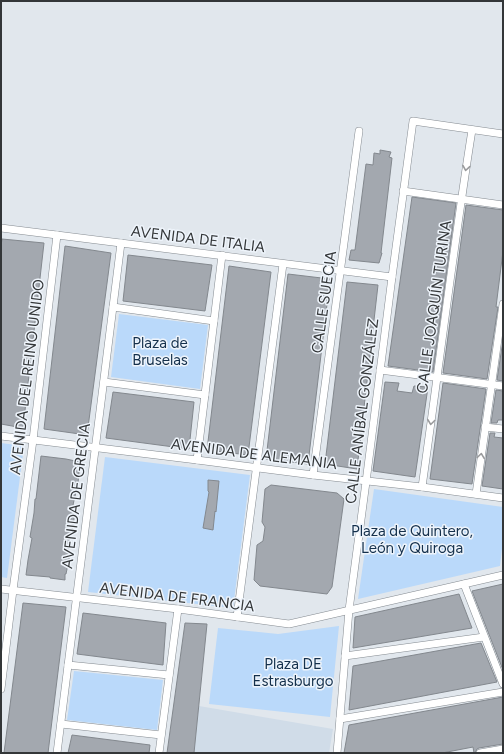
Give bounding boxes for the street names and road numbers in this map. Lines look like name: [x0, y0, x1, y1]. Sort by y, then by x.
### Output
street label: CALLE JOAQUÍN TURINA: [413, 219, 455, 395]
street label: AVENIDA DE ITALIA: [130, 222, 266, 256]
street label: CALLE SUECIA: [308, 250, 340, 354]
street label: AVENIDA DEL REINO UNIDO: [6, 278, 48, 476]
street label: CALLE ANÍBAL GONZÁLEZ: [342, 317, 382, 505]
street label: AVENIDA DE GRECIA: [58, 422, 94, 570]
street label: AVENIDA DE ALEMANIA: [170, 435, 338, 473]
street label: AVENIDA DE FRANCIA: [99, 579, 255, 615]

